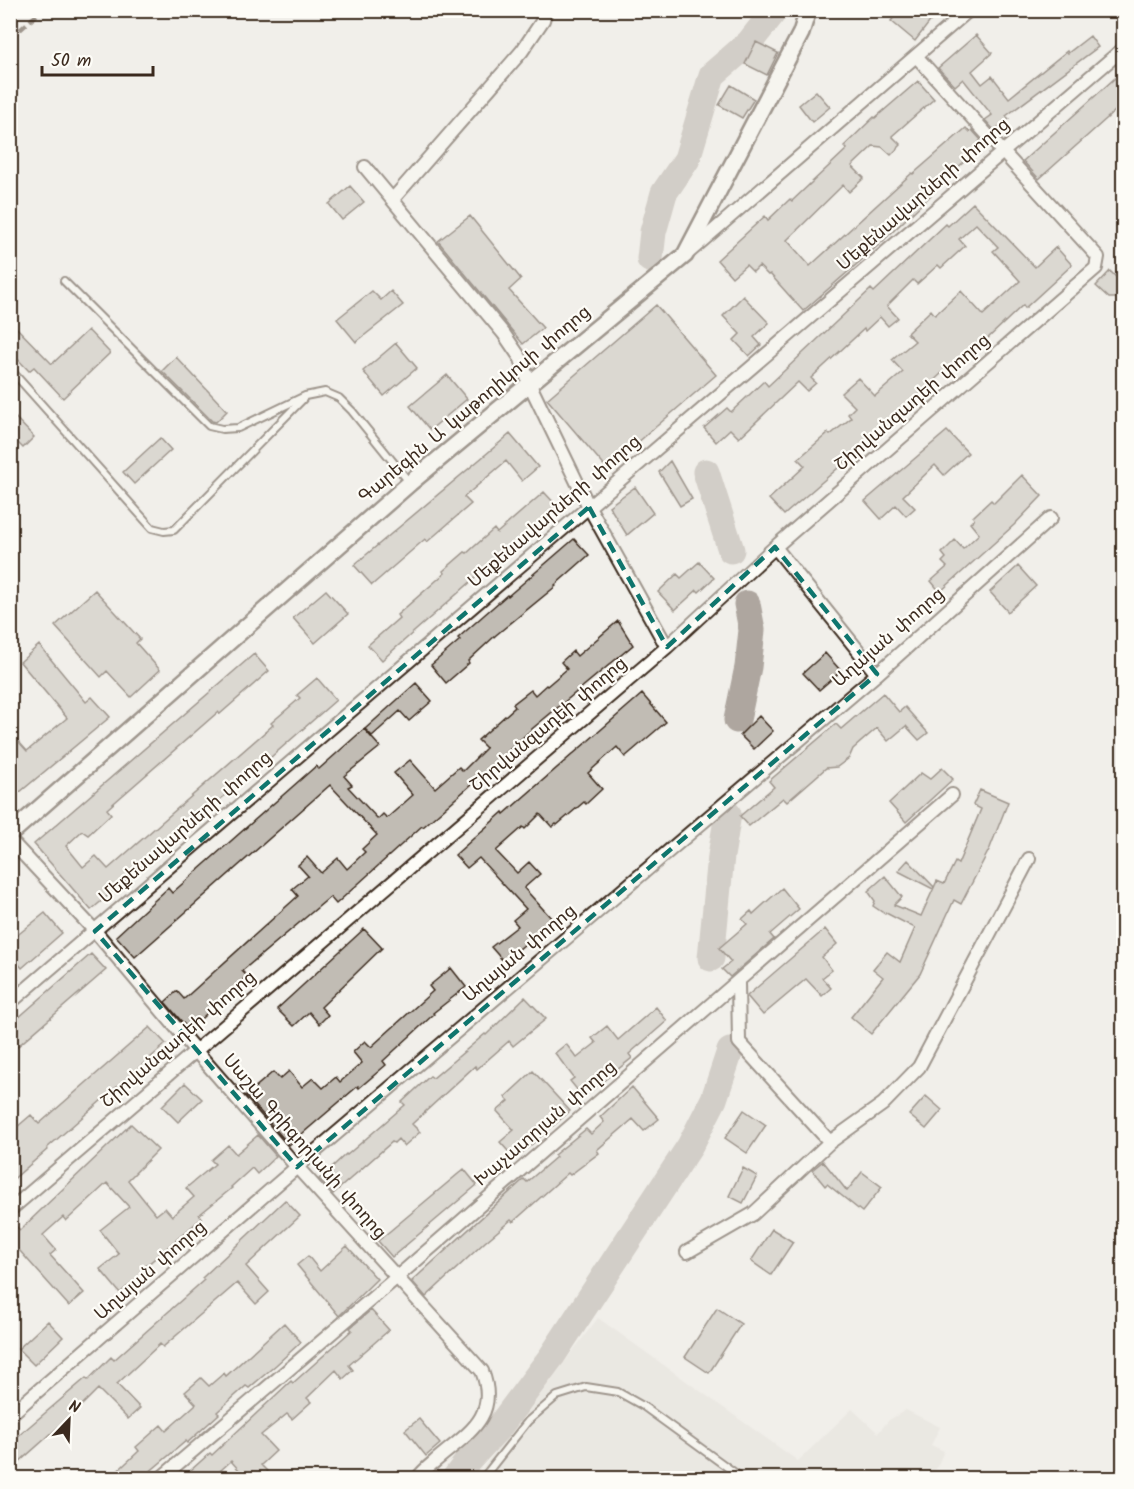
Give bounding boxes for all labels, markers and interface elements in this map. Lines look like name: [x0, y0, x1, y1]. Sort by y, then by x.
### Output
scale bar: [42, 39, 153, 77]
text: 50 m: [51, 47, 91, 76]
street label: Մեքենավարների փողոց: [831, 111, 1017, 279]
street label: Գարեգին Ա կաթողիկոսի փողոց: [352, 299, 598, 511]
street label: Շիրվանզադեի փողոց: [829, 327, 997, 479]
street label: Մեքենավարների փողոց: [462, 428, 648, 596]
street label: Աղայան փողոց: [826, 581, 952, 695]
street label: Շիրվանզադեի փողոց: [464, 650, 634, 800]
street label: Մեքենավարների փողոց: [93, 744, 279, 912]
street label: Աղայան փողոց: [457, 898, 583, 1010]
street label: Շիրվանզադեի փողոց: [95, 964, 263, 1116]
street label: Սաշա Գրիգորյանի փողոց: [215, 1048, 393, 1246]
street label: Խաչատրյան փողոց: [468, 1054, 624, 1194]
street label: Աղայան փողոց: [88, 1214, 214, 1328]
north arrow: [39, 1390, 99, 1450]
text: N: [65, 1394, 84, 1421]

